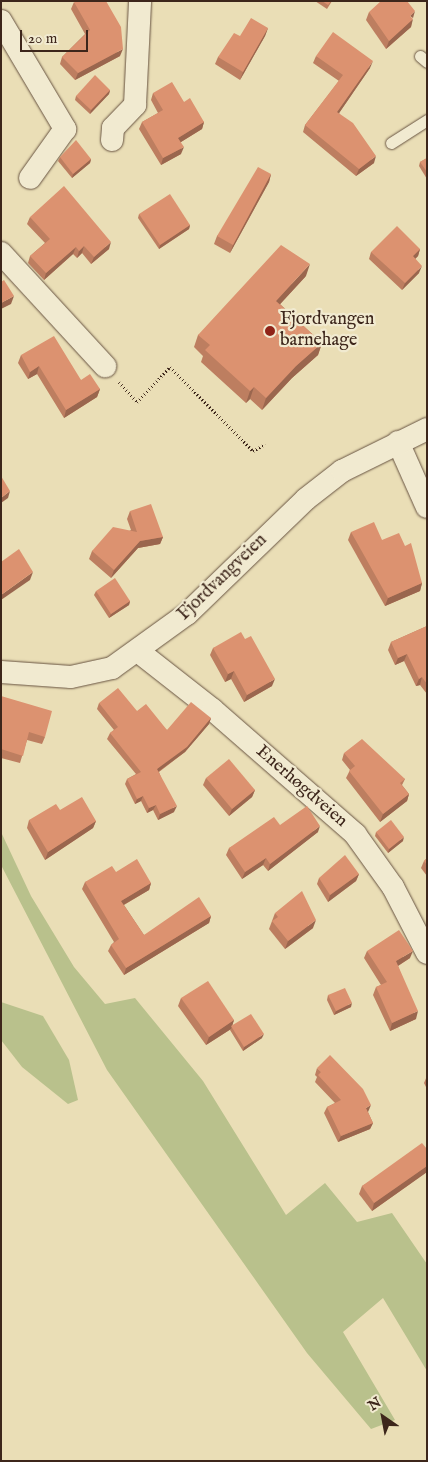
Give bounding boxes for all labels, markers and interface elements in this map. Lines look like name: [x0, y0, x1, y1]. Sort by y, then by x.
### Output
scale bar: [22, 20, 90, 52]
text: 20 m: [28, 29, 57, 48]
place label: Fjordvangen barnehage: [280, 310, 374, 352]
marker: Fjordvangen barnehage: [264, 325, 276, 337]
street label: Fjordvangveien: [174, 530, 272, 626]
street label: Enerhøgdveien: [251, 741, 351, 833]
north arrow: [358, 1392, 408, 1442]
text: N: [365, 1394, 385, 1415]

